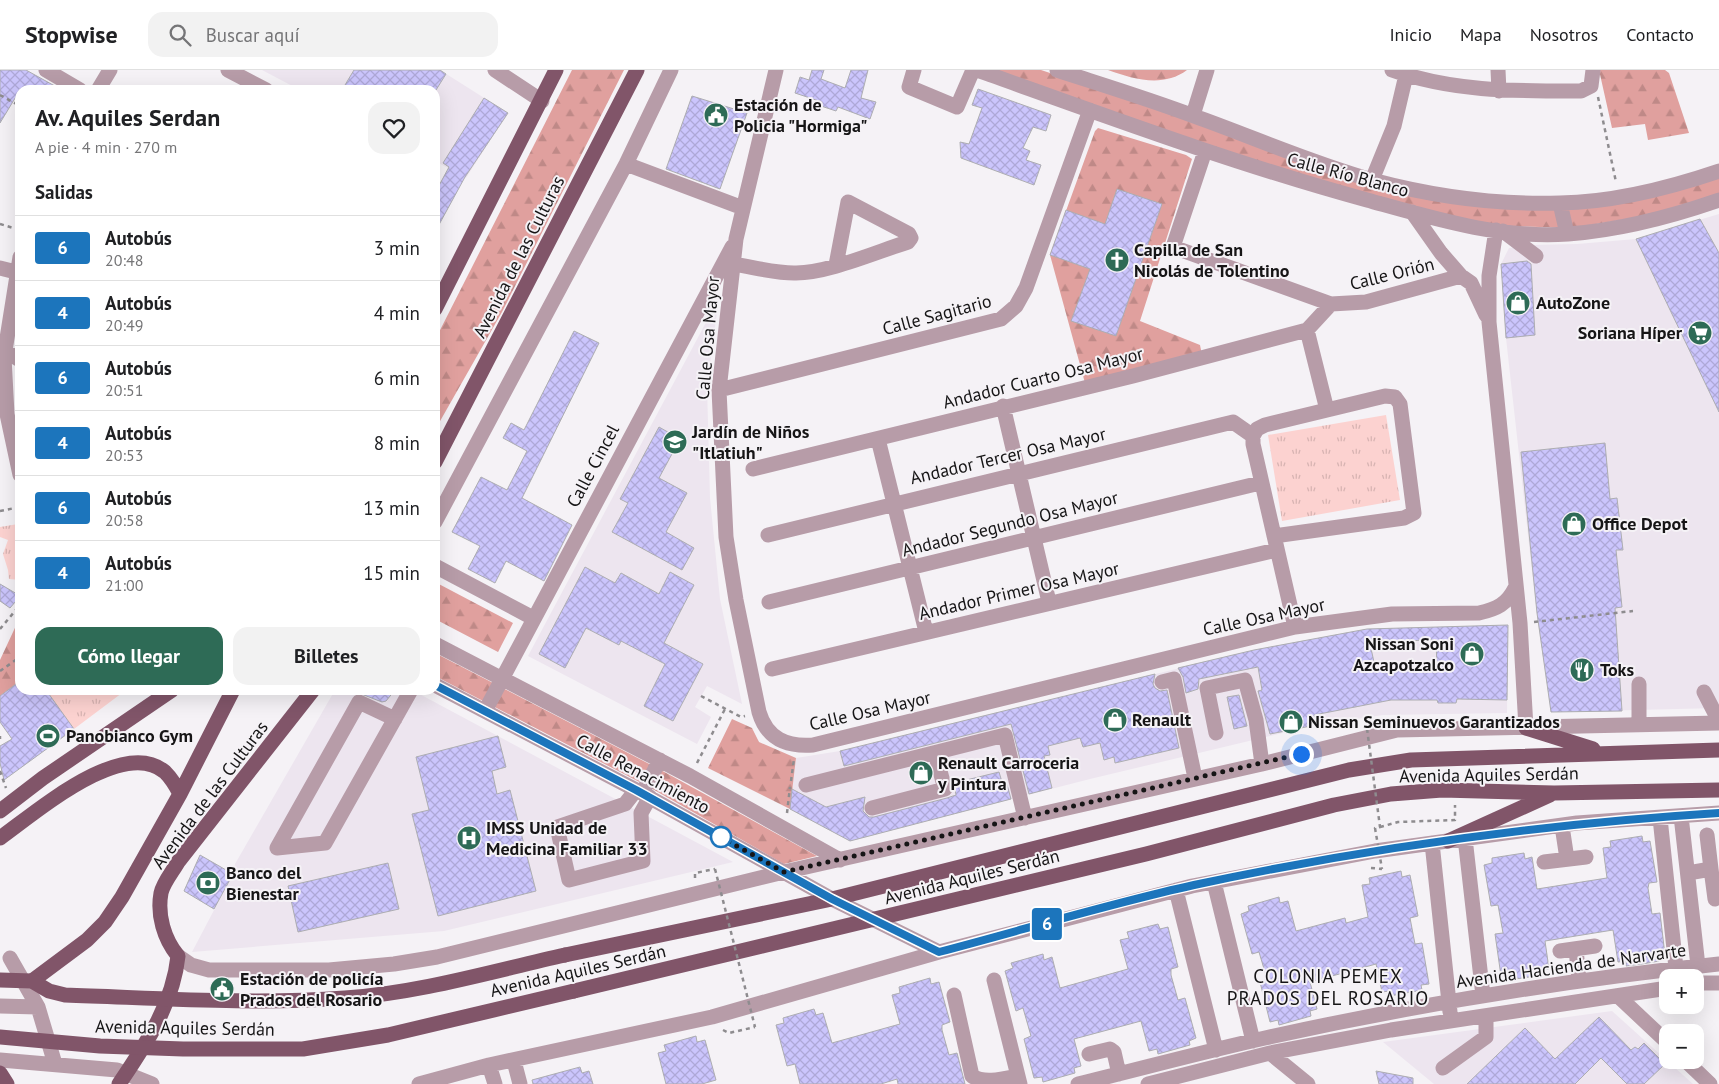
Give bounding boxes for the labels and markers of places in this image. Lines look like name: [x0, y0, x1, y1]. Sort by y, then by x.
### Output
place label: Estación de Policia "Hormiga": [734, 93, 867, 137]
public building icon: Estación de Policia "Hormiga": [703, 102, 729, 128]
place label: Capilla de San Nicolás de Tolentino: [1134, 238, 1290, 282]
church icon: Capilla de San Nicolás de Tolentino: [1104, 247, 1130, 273]
shop icon: AutoZone: [1505, 290, 1531, 316]
place label: AutoZone: [1536, 291, 1610, 314]
supermarket icon: Soriana Híper: [1687, 320, 1713, 346]
place label: Soriana Híper: [1578, 321, 1683, 344]
place label: Jardín de Niños "Itlatiuh": [691, 420, 810, 464]
school or university icon: Jardín de Niños "Itlatiuh": [662, 429, 688, 455]
shop icon: Office Depot: [1561, 511, 1587, 537]
place label: Office Depot: [1592, 512, 1688, 535]
place label: Nissan Soni Azcapotzalco: [1353, 632, 1454, 676]
shop icon: Nissan Soni Azcapotzalco: [1459, 641, 1485, 667]
restaurant icon: Toks: [1569, 657, 1595, 683]
place label: Toks: [1600, 658, 1634, 681]
shop icon: Renault: [1102, 707, 1128, 733]
place label: Renault: [1132, 708, 1192, 731]
shop icon: Nissan Seminuevos Garantizados: [1278, 709, 1304, 735]
place label: Nissan Seminuevos Garantizados: [1308, 710, 1560, 733]
sports icon: Panobianco Gym: [35, 723, 61, 749]
place label: Panobianco Gym: [66, 724, 193, 747]
place label: Renault Carroceria y Pintura: [937, 751, 1079, 795]
shop icon: Renault Carroceria y Pintura: [908, 760, 934, 786]
place label: IMSS Unidad de Medicina Familiar 33: [486, 816, 648, 860]
hospital icon: IMSS Unidad de Medicina Familiar 33: [456, 825, 482, 851]
unlabelled marker: [710, 826, 732, 848]
place label: Banco del Bienestar: [226, 861, 302, 905]
bank icon: Banco del Bienestar: [195, 870, 221, 896]
place label: Estación de policía Prados del Rosario: [240, 967, 383, 1011]
public building icon: Estación de policía Prados del Rosario: [209, 976, 235, 1002]

